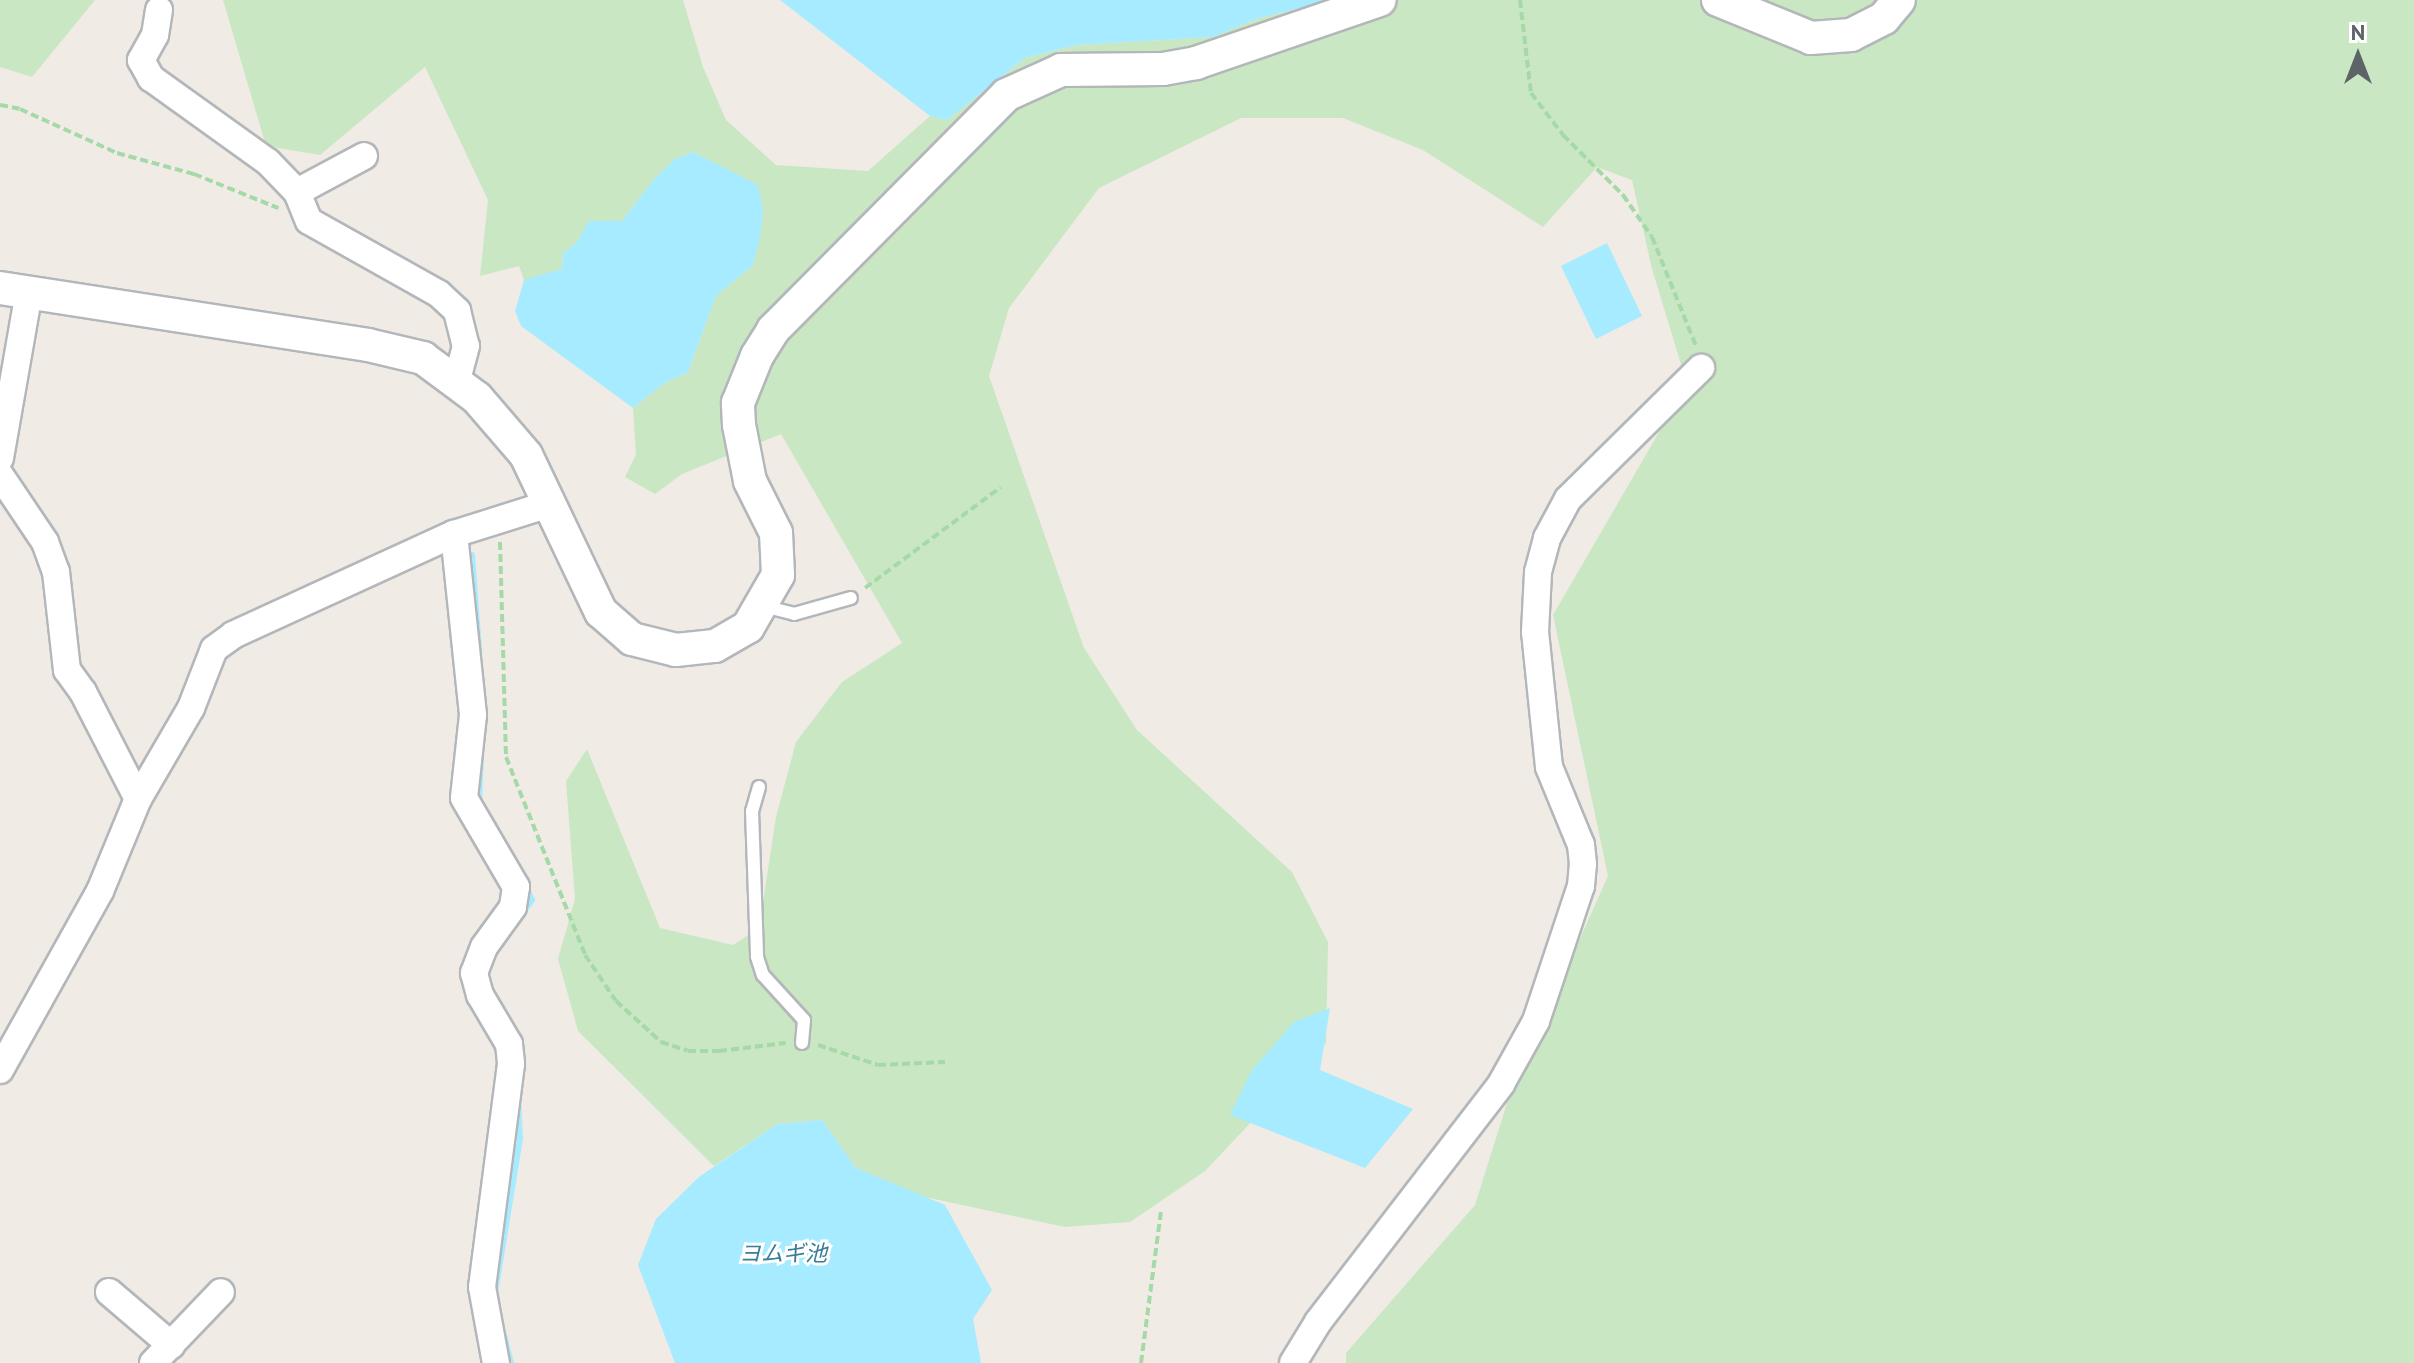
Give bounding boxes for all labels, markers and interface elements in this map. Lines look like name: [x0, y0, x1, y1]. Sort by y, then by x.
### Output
north arrow: [2318, 16, 2398, 96]
text: N: [2351, 18, 2365, 46]
water label: ヨムギ池: [739, 1241, 827, 1267]

